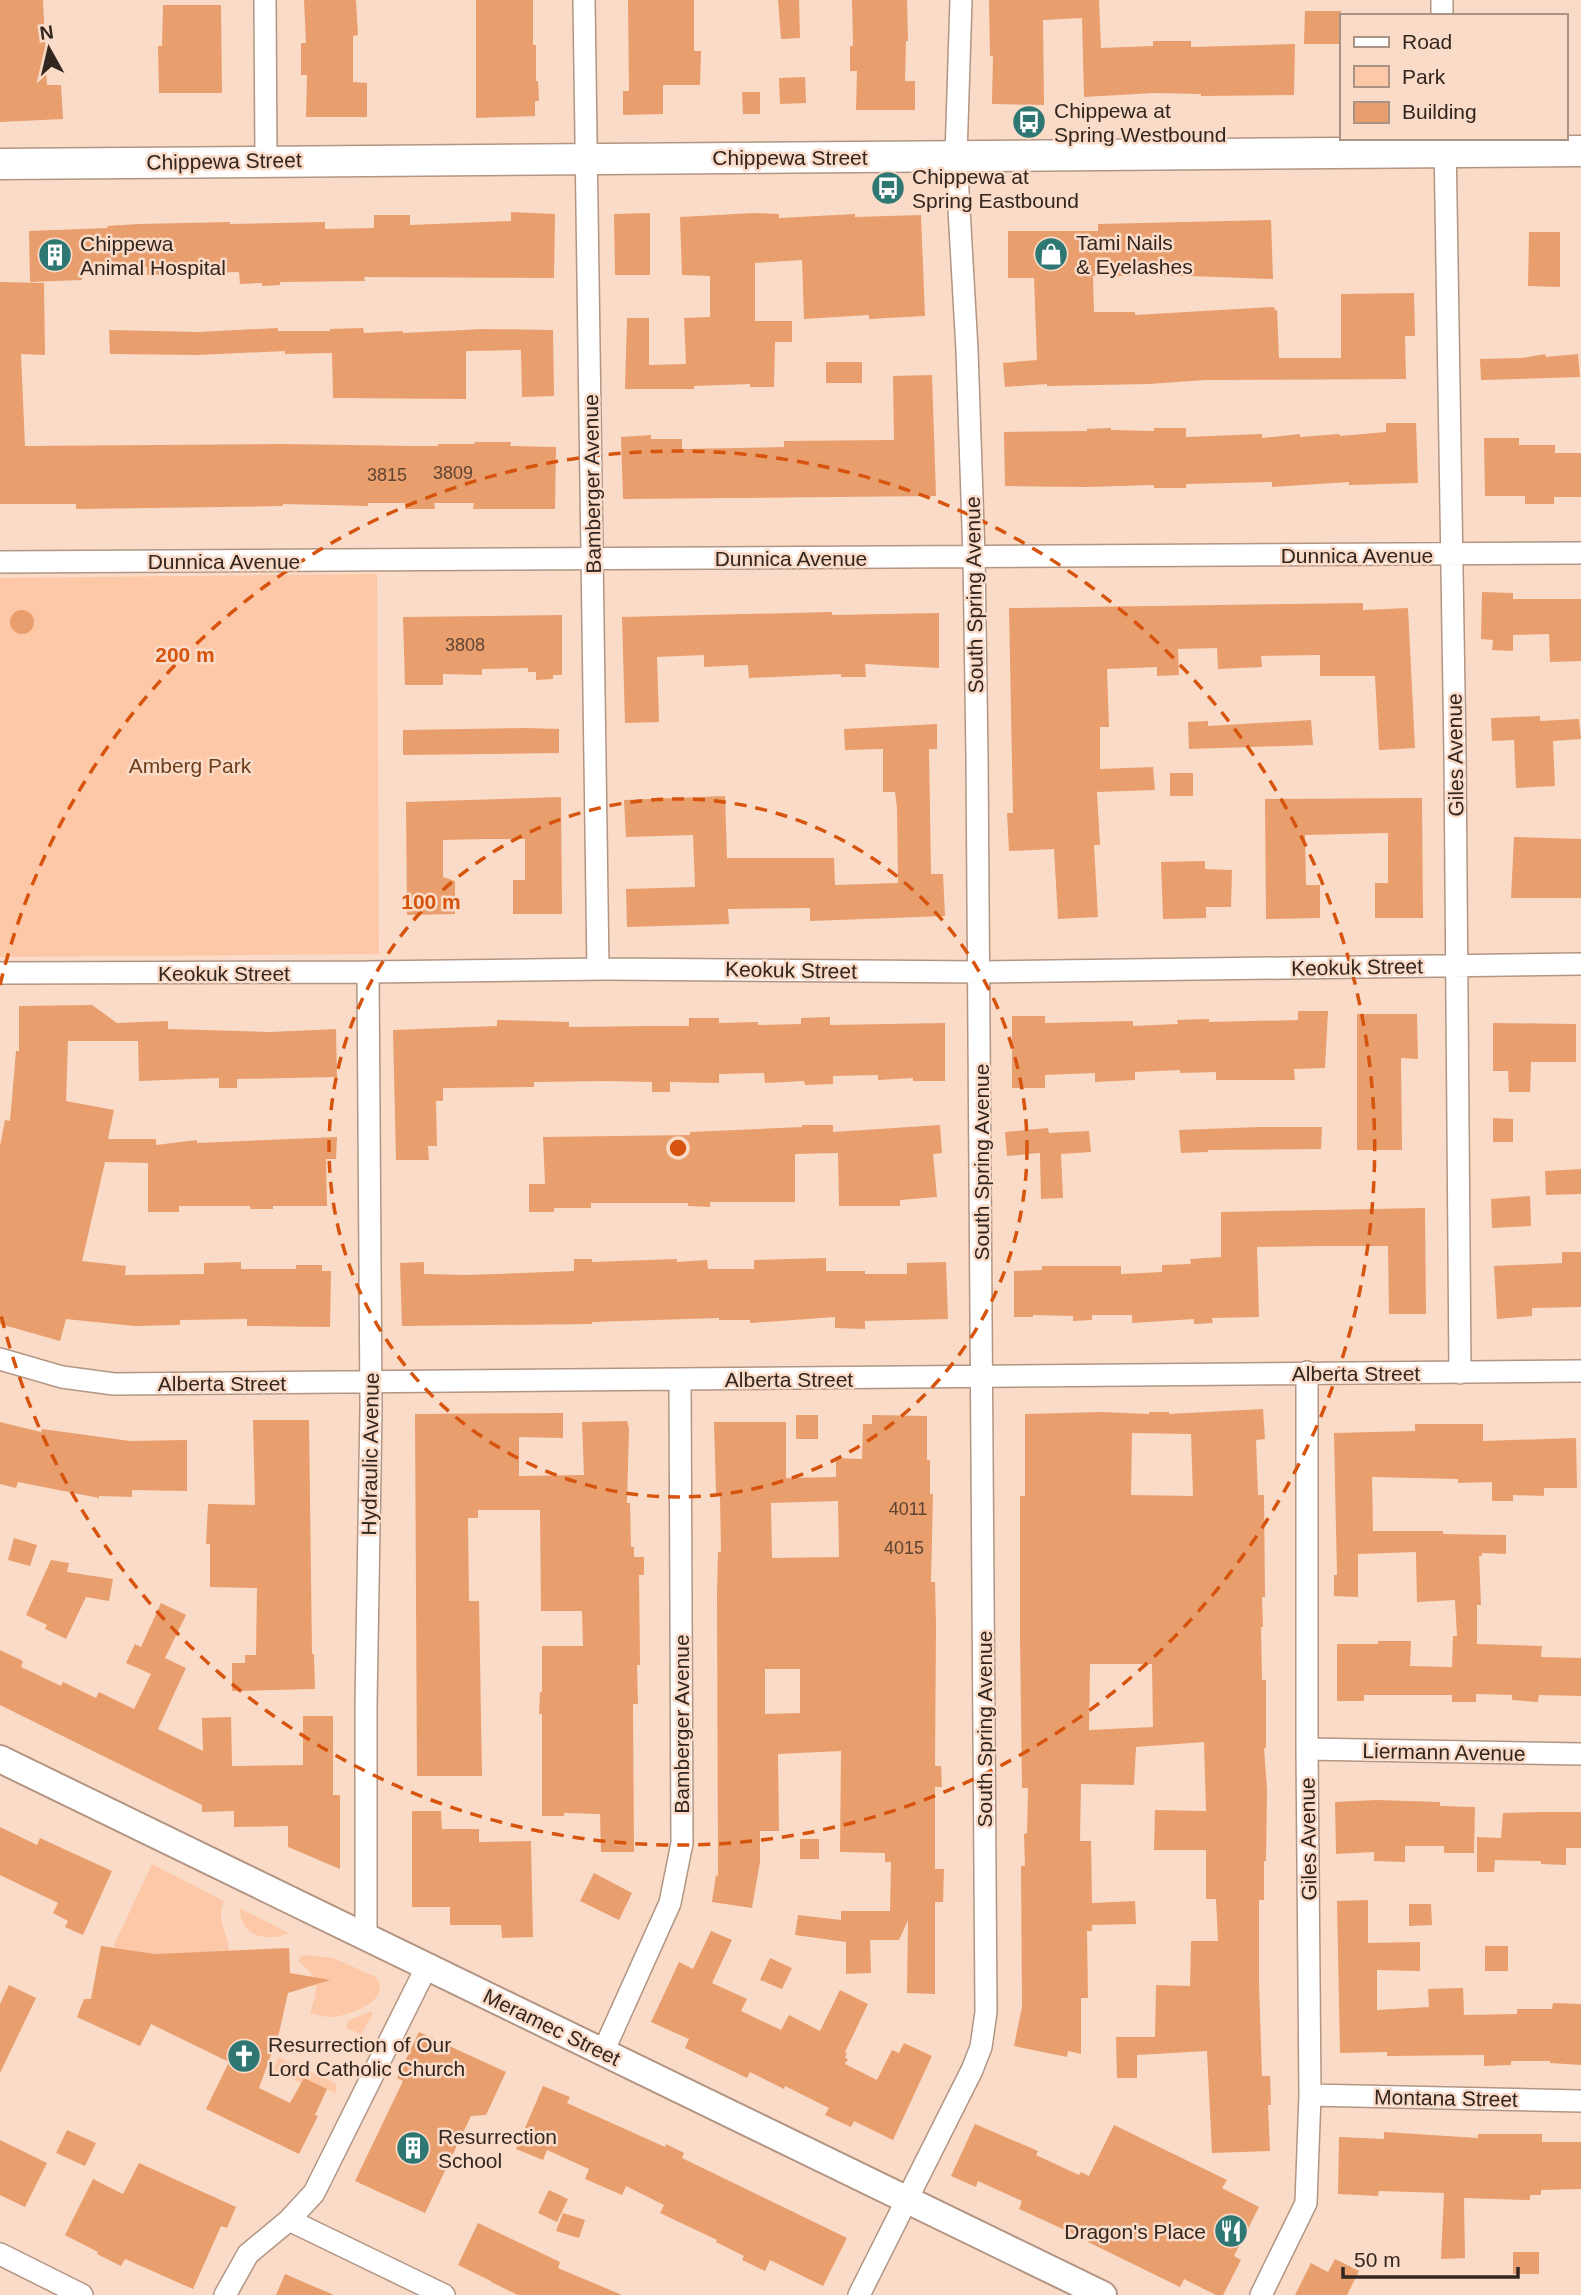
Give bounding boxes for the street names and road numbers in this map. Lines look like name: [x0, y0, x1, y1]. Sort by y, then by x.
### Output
street label: Chippewa Street: [712, 146, 868, 169]
street label: Chippewa Street: [146, 148, 302, 174]
street label: Bamberger Avenue: [579, 394, 605, 574]
street label: South Spring Avenue: [961, 496, 987, 694]
street label: Dunnica Avenue: [1281, 544, 1433, 567]
street label: Dunnica Avenue: [715, 547, 867, 570]
street label: Dunnica Avenue: [148, 550, 300, 573]
street label: Giles Avenue: [1442, 693, 1468, 817]
street label: Keokuk Street: [1291, 954, 1423, 980]
street label: Keokuk Street: [725, 957, 857, 983]
street label: Keokuk Street: [158, 962, 290, 985]
street label: South Spring Avenue: [970, 1064, 993, 1260]
street label: Alberta Street: [1292, 1362, 1420, 1385]
street label: Alberta Street: [725, 1368, 853, 1391]
street label: Alberta Street: [158, 1372, 286, 1395]
street label: Hydraulic Avenue: [357, 1372, 383, 1536]
street label: South Spring Avenue: [973, 1631, 996, 1827]
street label: Bamberger Avenue: [670, 1634, 693, 1814]
street label: Liermann Avenue: [1362, 1739, 1526, 1765]
street label: Giles Avenue: [1295, 1777, 1321, 1901]
street label: Meramec Street: [480, 1984, 624, 2070]
street label: Montana Street: [1374, 2085, 1518, 2111]

